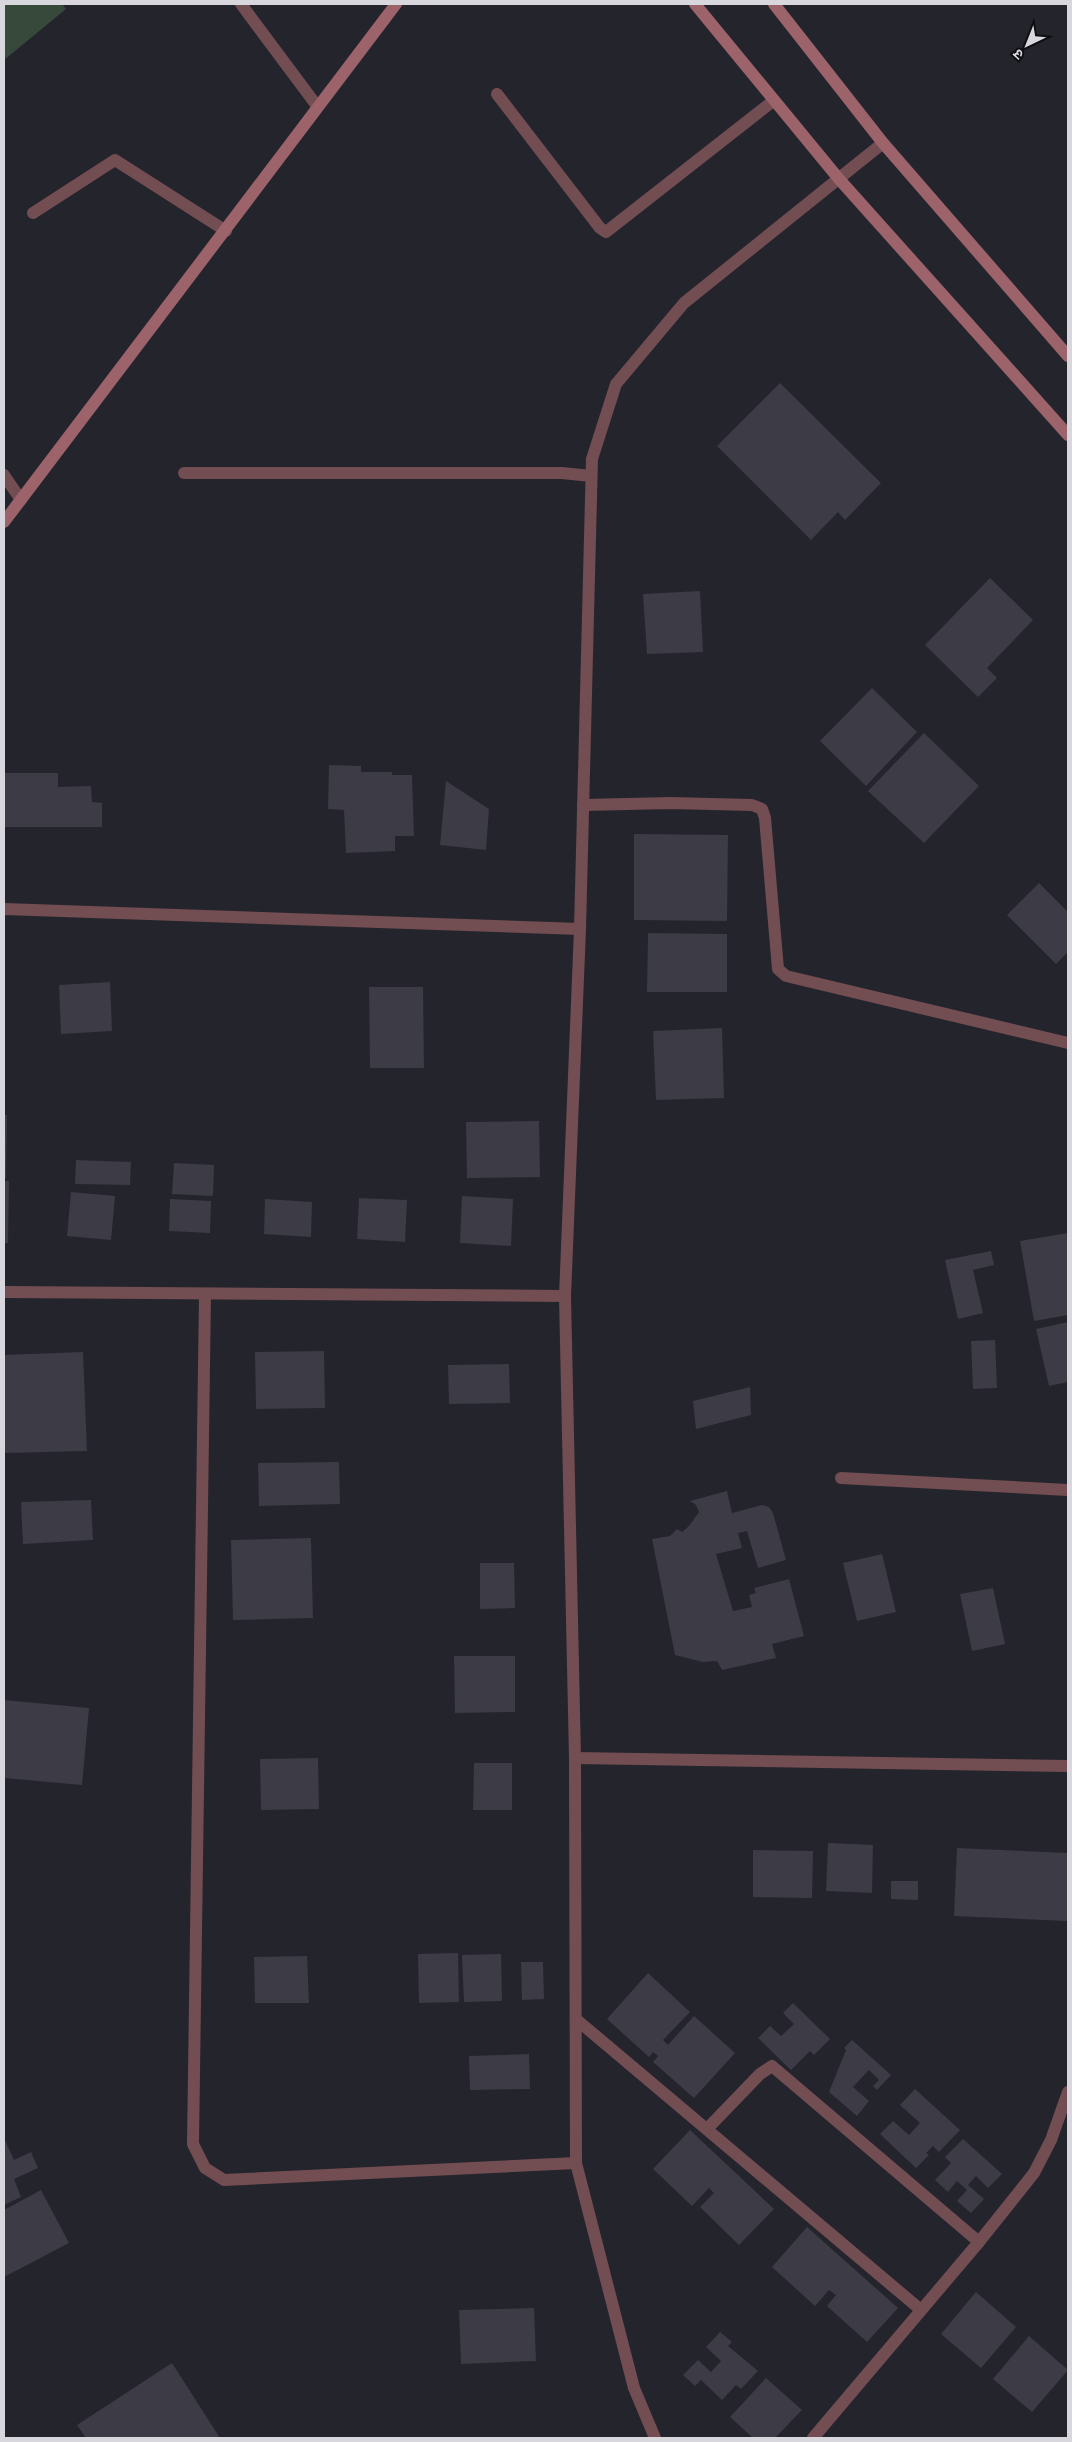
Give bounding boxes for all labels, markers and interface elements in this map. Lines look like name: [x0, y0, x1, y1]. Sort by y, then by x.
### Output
north arrow: [1002, 20, 1052, 70]
text: उ: [1010, 44, 1028, 62]

